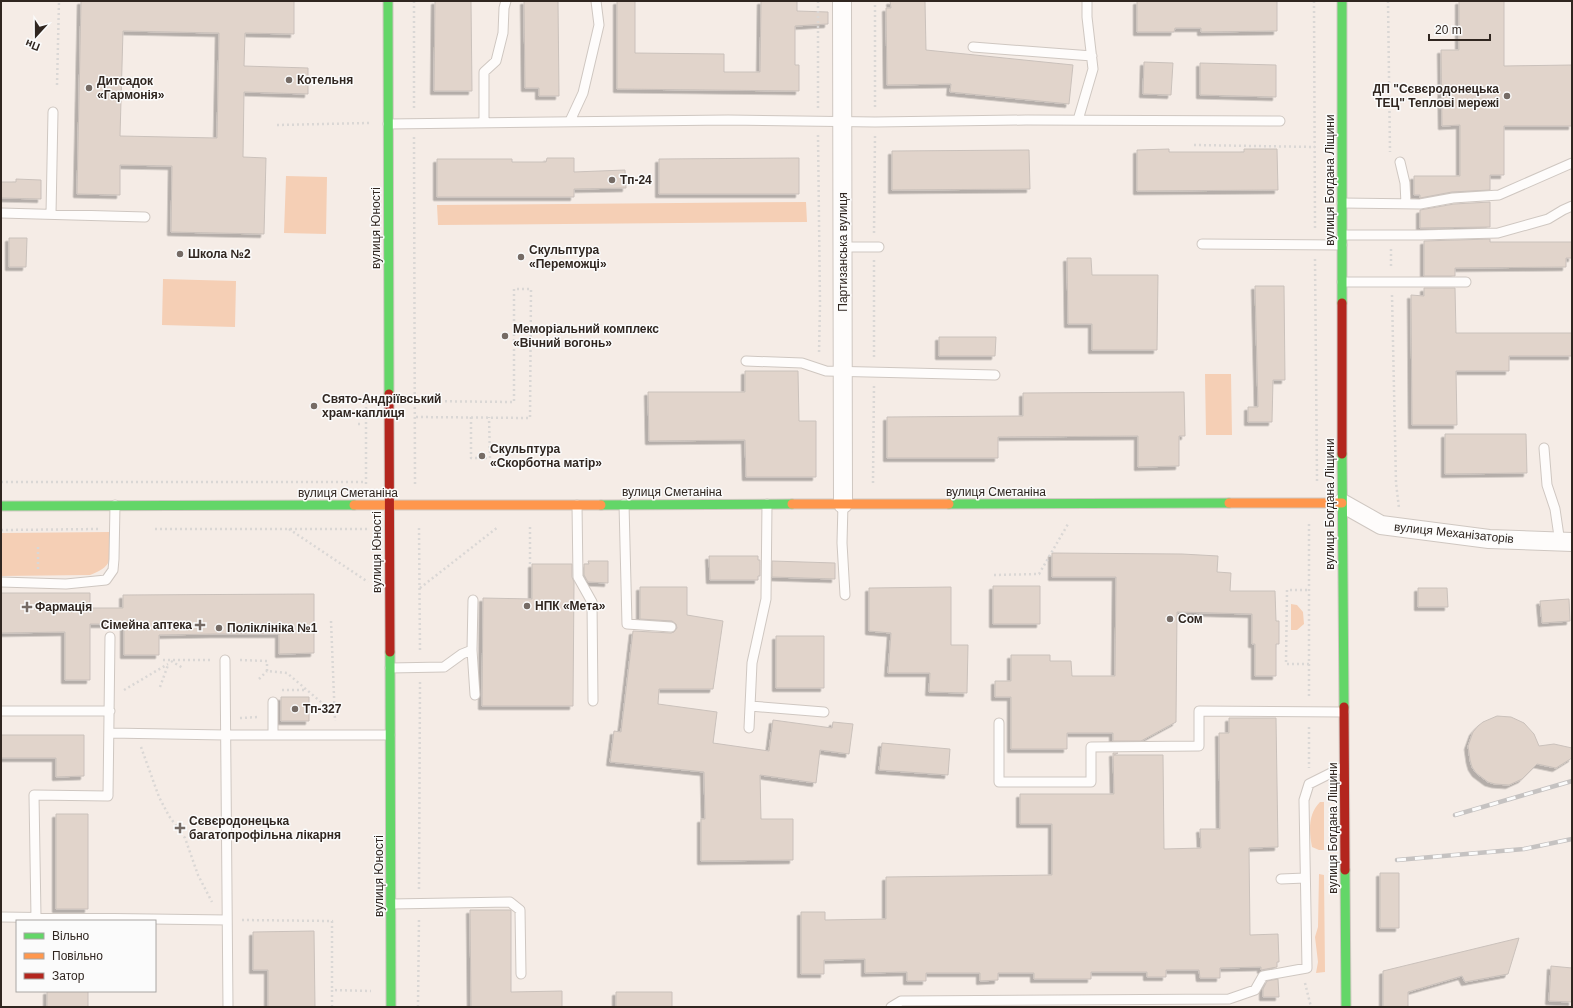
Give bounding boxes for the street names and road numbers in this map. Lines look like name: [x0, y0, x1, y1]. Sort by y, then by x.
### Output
street label: вулиця Богдана Ліщини: [1323, 114, 1337, 246]
street label: вулиця Юності: [369, 187, 383, 269]
street label: Партизанська вулиця: [836, 192, 850, 312]
street label: вулиця Богдана Ліщини: [1323, 438, 1337, 570]
street label: вулиця Сметаніна: [622, 485, 722, 499]
street label: вулиця Сметаніна: [946, 485, 1046, 499]
street label: вулиця Сметаніна: [298, 486, 398, 500]
street label: вулиця Юності: [370, 511, 384, 593]
street label: вулиця Механізаторів: [1393, 520, 1515, 546]
street label: вулиця Богдана Ліщини: [1326, 762, 1340, 894]
street label: вулиця Юності: [372, 835, 386, 917]

